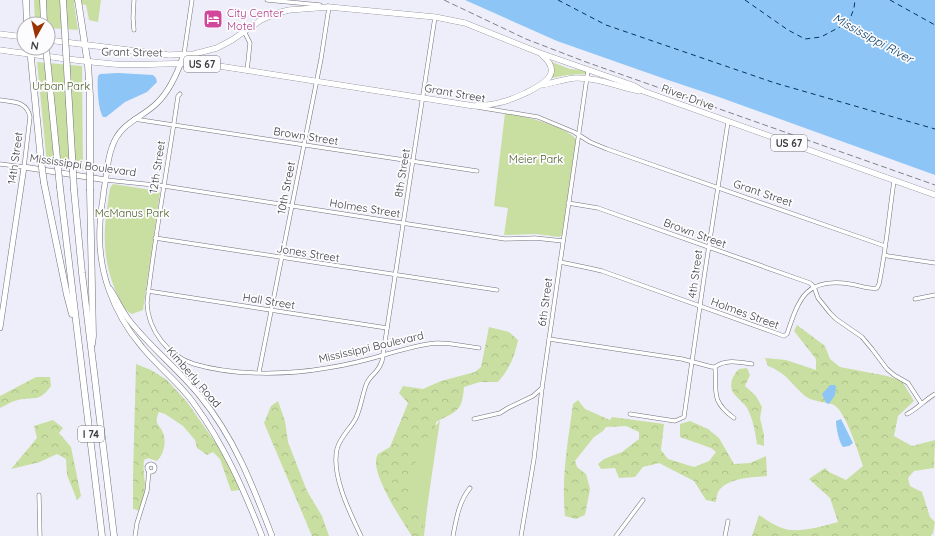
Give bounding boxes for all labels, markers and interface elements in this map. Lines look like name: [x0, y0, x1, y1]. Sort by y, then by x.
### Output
place label: City Center Motel: [227, 6, 284, 33]
hotel icon: City Center Motel: [202, 8, 224, 30]
water label: Mississippi River: [831, 10, 917, 67]
north arrow: [16, 16, 56, 56]
text: N: [30, 38, 40, 53]
street label: Grant Street: [101, 44, 163, 60]
road number: US 67: [184, 56, 220, 72]
park label: Urban Park: [32, 79, 90, 93]
street label: Grant Street: [423, 81, 487, 105]
street label: River Drive: [660, 81, 716, 113]
street label: Brown Street: [273, 124, 340, 148]
street label: 14th Street: [4, 131, 26, 185]
road number: US 67: [771, 135, 807, 151]
street label: 12th Street: [146, 139, 168, 194]
street label: 8th Street: [391, 147, 413, 198]
street label: Mississippi Boulevard: [29, 151, 137, 179]
park label: Meier Park: [509, 152, 563, 166]
street label: 10th Street: [274, 160, 298, 216]
street label: Grant Street: [732, 176, 795, 210]
street label: Holmes Street: [329, 195, 402, 221]
park label: McManus Park: [95, 206, 169, 220]
street label: Brown Street: [662, 215, 728, 251]
street label: Jones Street: [275, 241, 341, 265]
street label: 4th Street: [685, 249, 705, 299]
street label: 6th Street: [535, 277, 555, 327]
street label: Hall Street: [242, 290, 296, 312]
street label: Holmes Street: [709, 294, 781, 332]
street label: Mississippi Boulevard: [317, 328, 425, 366]
street label: Kimberly Road: [164, 344, 224, 410]
road number: I 74: [78, 426, 104, 442]

